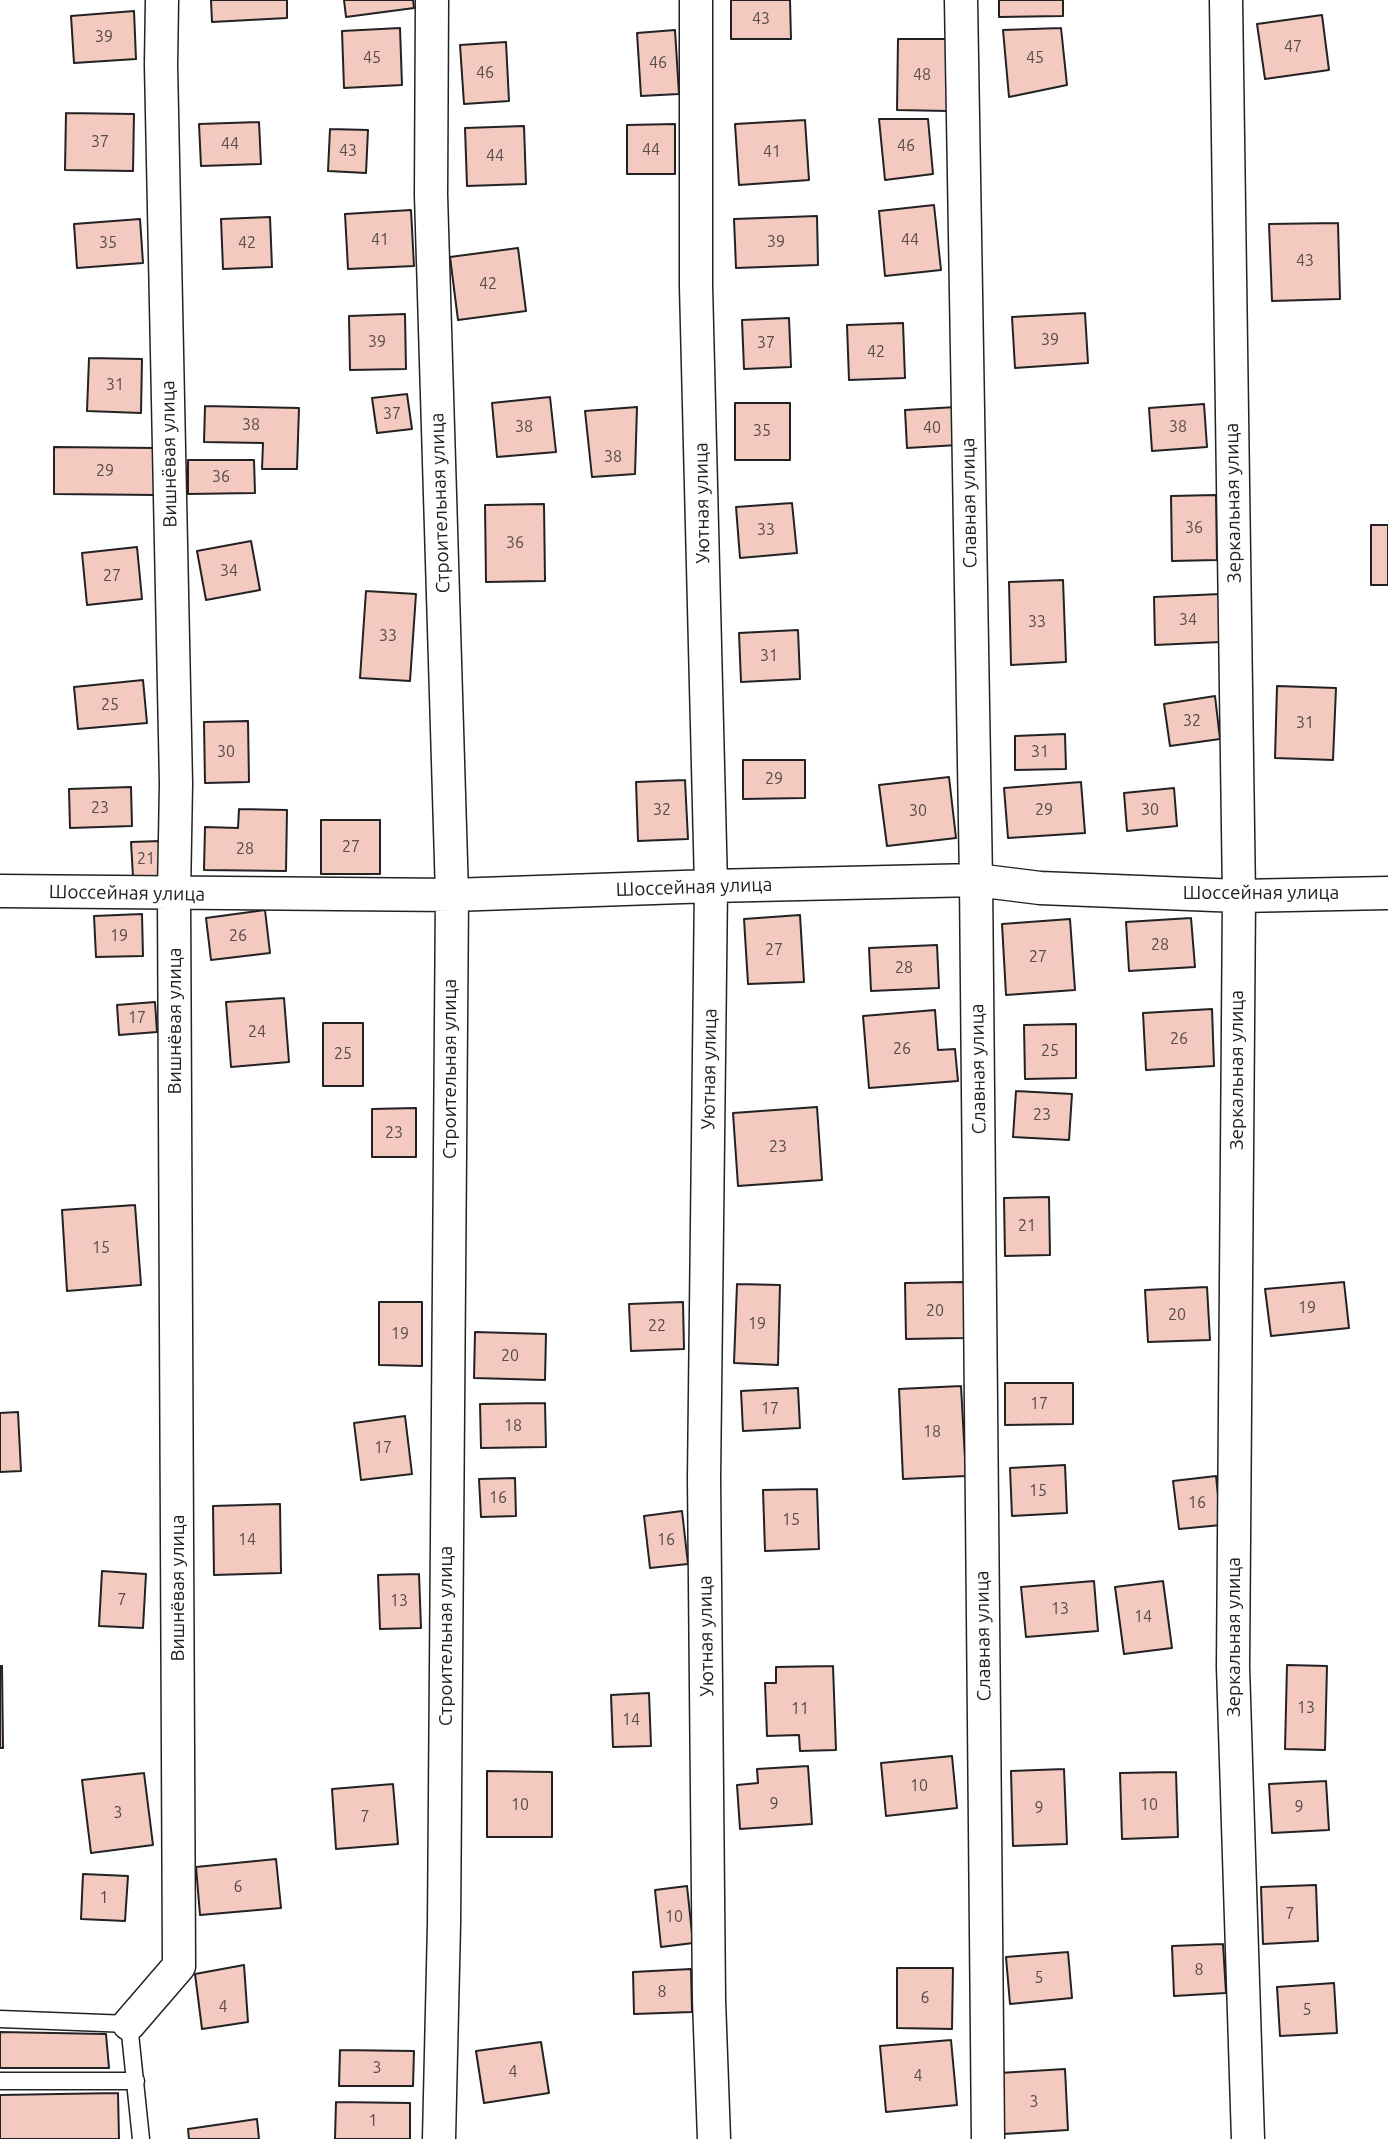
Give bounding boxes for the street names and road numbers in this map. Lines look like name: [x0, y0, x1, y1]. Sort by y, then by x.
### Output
street label: Вишнёвая улица: [156, 380, 182, 528]
street label: Строительная улица: [425, 412, 455, 594]
street label: Зеркальная улица: [1220, 423, 1246, 583]
street label: Славная улица: [956, 437, 982, 569]
street label: Уютная улица: [690, 442, 714, 564]
street label: Шоссейная улица: [615, 873, 773, 901]
street label: Шоссейная улица: [49, 880, 205, 906]
street label: Шоссейная улица: [1183, 882, 1339, 904]
street label: Вишнёвая улица: [164, 947, 186, 1095]
street label: Строительная улица: [439, 979, 461, 1159]
street label: Зеркальная улица: [1226, 990, 1248, 1150]
street label: Славная улица: [965, 1003, 991, 1135]
street label: Уютная улица: [697, 1008, 721, 1130]
street label: Вишнёвая улица: [167, 1514, 189, 1662]
street label: Строительная улица: [435, 1546, 457, 1726]
street label: Зеркальная улица: [1223, 1557, 1245, 1717]
street label: Славная улица: [970, 1570, 996, 1702]
street label: Уютная улица: [694, 1575, 718, 1697]

